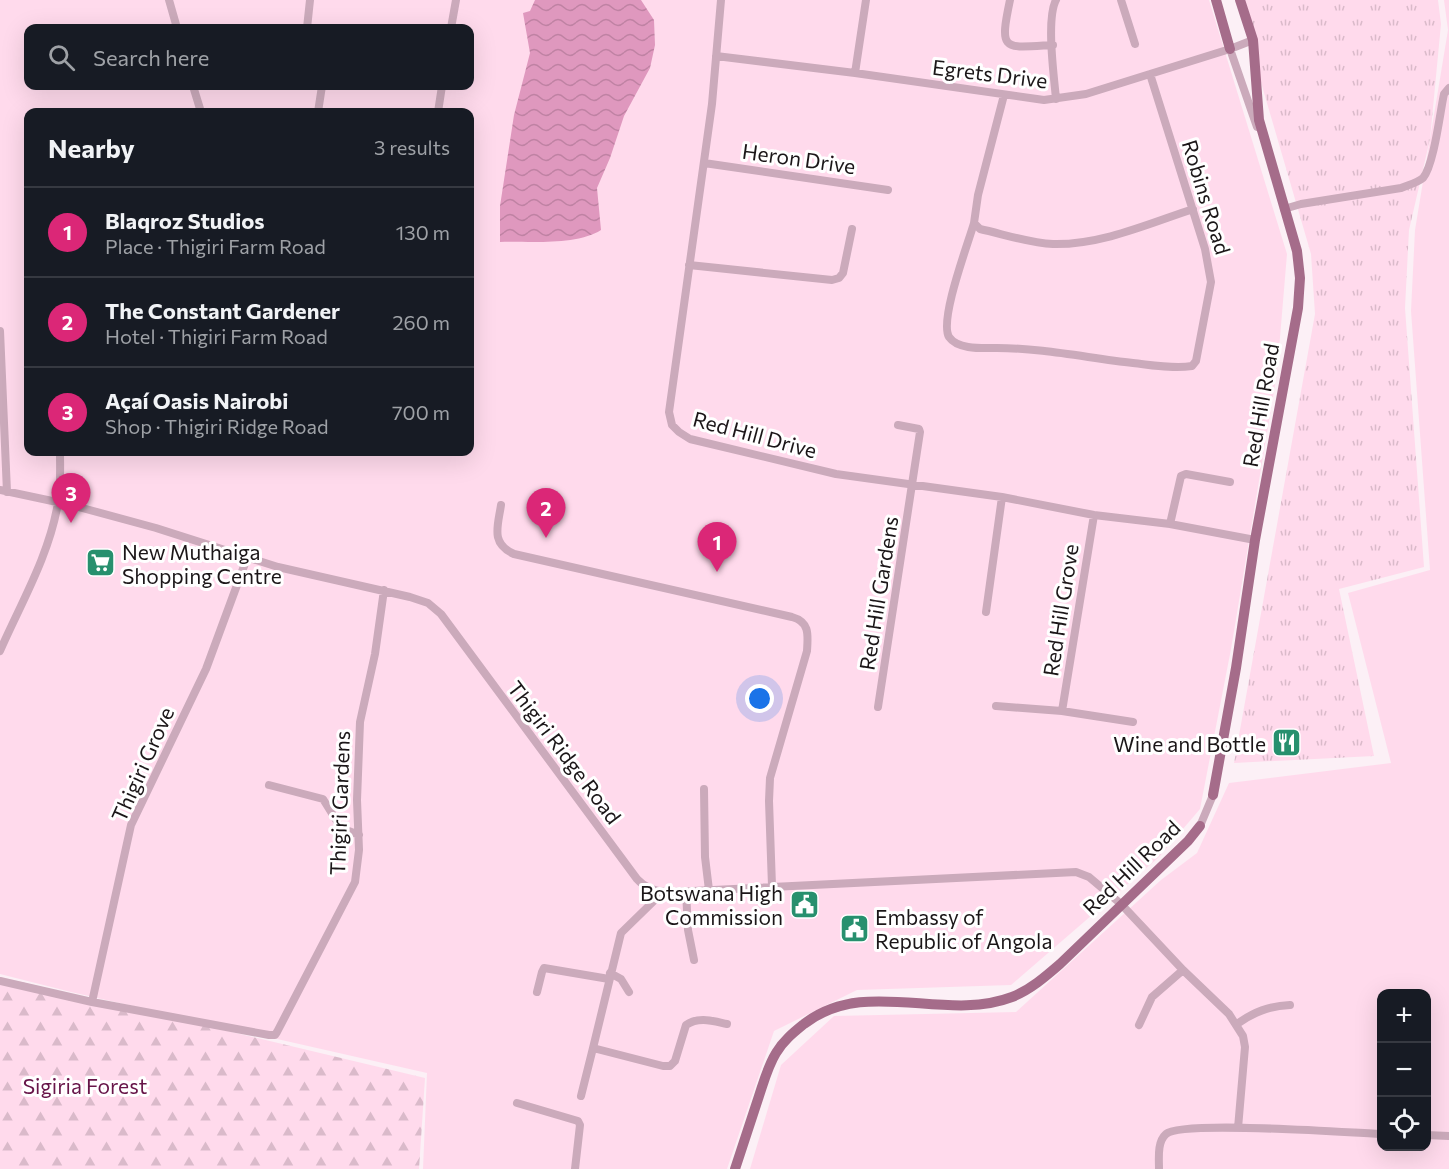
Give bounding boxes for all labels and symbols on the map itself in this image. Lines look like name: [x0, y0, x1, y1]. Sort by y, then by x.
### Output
street label: Egrets Drive: [931, 54, 1049, 92]
street label: Robins Road: [1178, 137, 1236, 257]
street label: Heron Drive: [741, 138, 857, 178]
street label: Red Hill Road: [1237, 341, 1283, 469]
street label: Red Hill Drive: [690, 405, 820, 463]
pin: 3: [52, 474, 90, 523]
pin: 2: [526, 488, 566, 538]
street label: Red Hill Gardens: [853, 514, 903, 672]
pin: 1: [698, 522, 736, 572]
place label: New Muthaiga Shopping Centre: [122, 539, 282, 588]
street label: Red Hill Grove: [1037, 542, 1083, 678]
supermarket icon: New Muthaiga Shopping Centre: [85, 547, 117, 579]
street label: Thigiri Ridge Road: [503, 676, 627, 828]
your location: [745, 684, 774, 713]
street label: Thigiri Grove: [106, 703, 178, 825]
restaurant icon: Wine and Bottle: [1271, 727, 1303, 759]
street label: Thigiri Gardens: [324, 730, 354, 876]
place label: Wine and Bottle: [1113, 731, 1266, 756]
street label: Red Hill Road: [1077, 814, 1185, 920]
place label: Botswana High Commission: [640, 880, 783, 929]
public building icon: Botswana High Commission: [788, 888, 820, 920]
place label: Embassy of Republic of Angola: [875, 904, 1052, 953]
public building icon: Embassy of Republic of Angola: [838, 912, 870, 944]
park label: Sigiria Forest: [23, 1073, 147, 1098]

